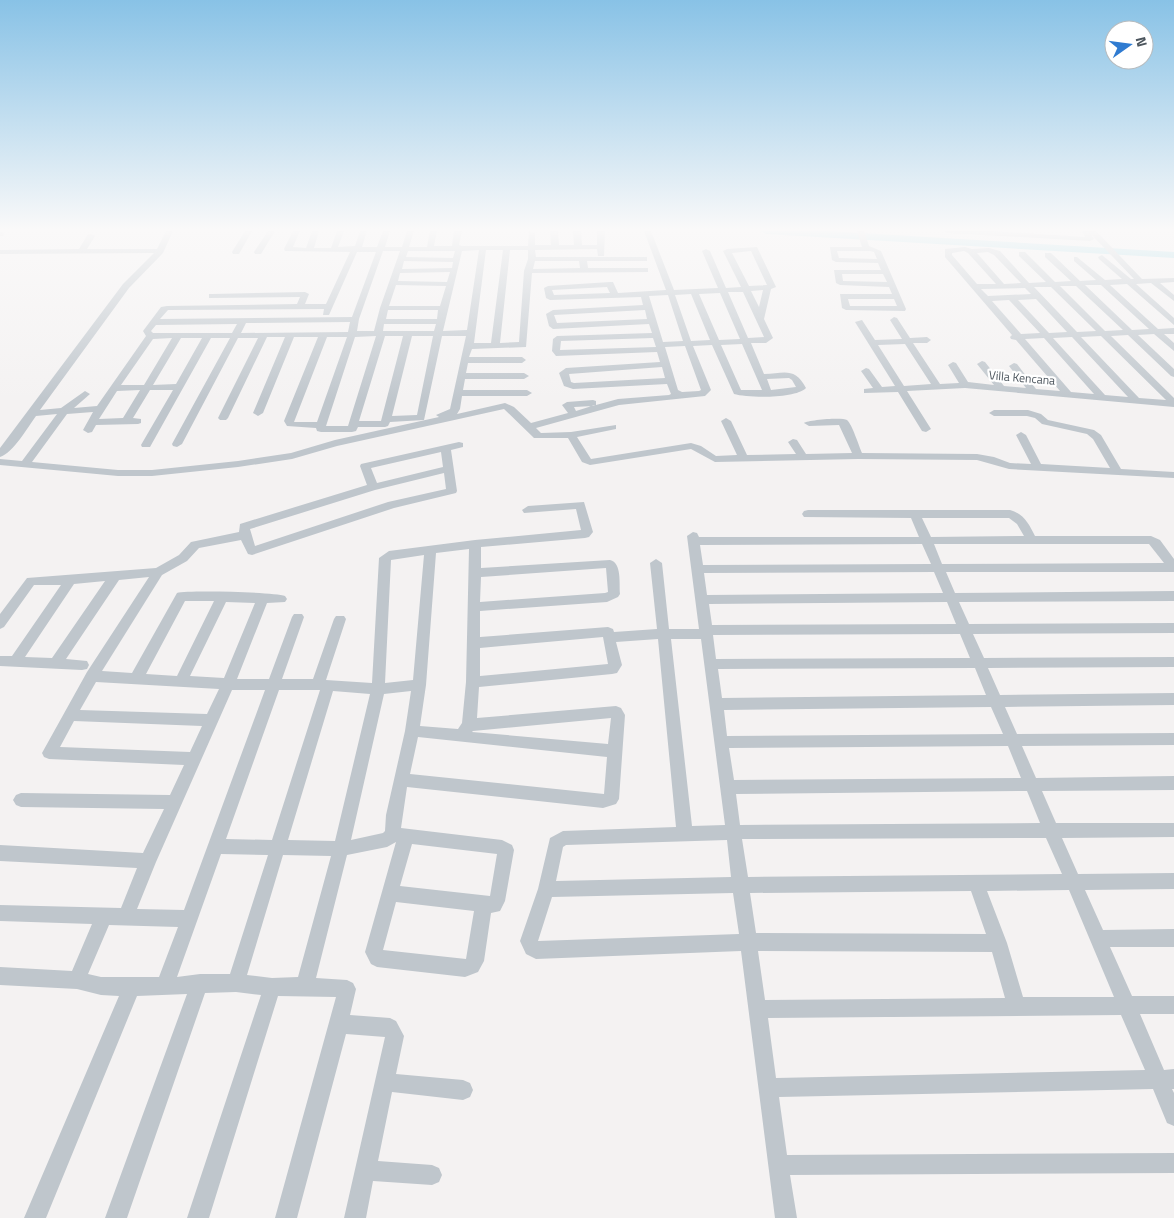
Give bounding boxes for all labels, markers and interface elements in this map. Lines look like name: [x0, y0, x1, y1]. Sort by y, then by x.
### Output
north arrow: [1104, 20, 1154, 70]
text: N: [1131, 34, 1153, 49]
street label: Villa Kencana: [988, 365, 1056, 390]

